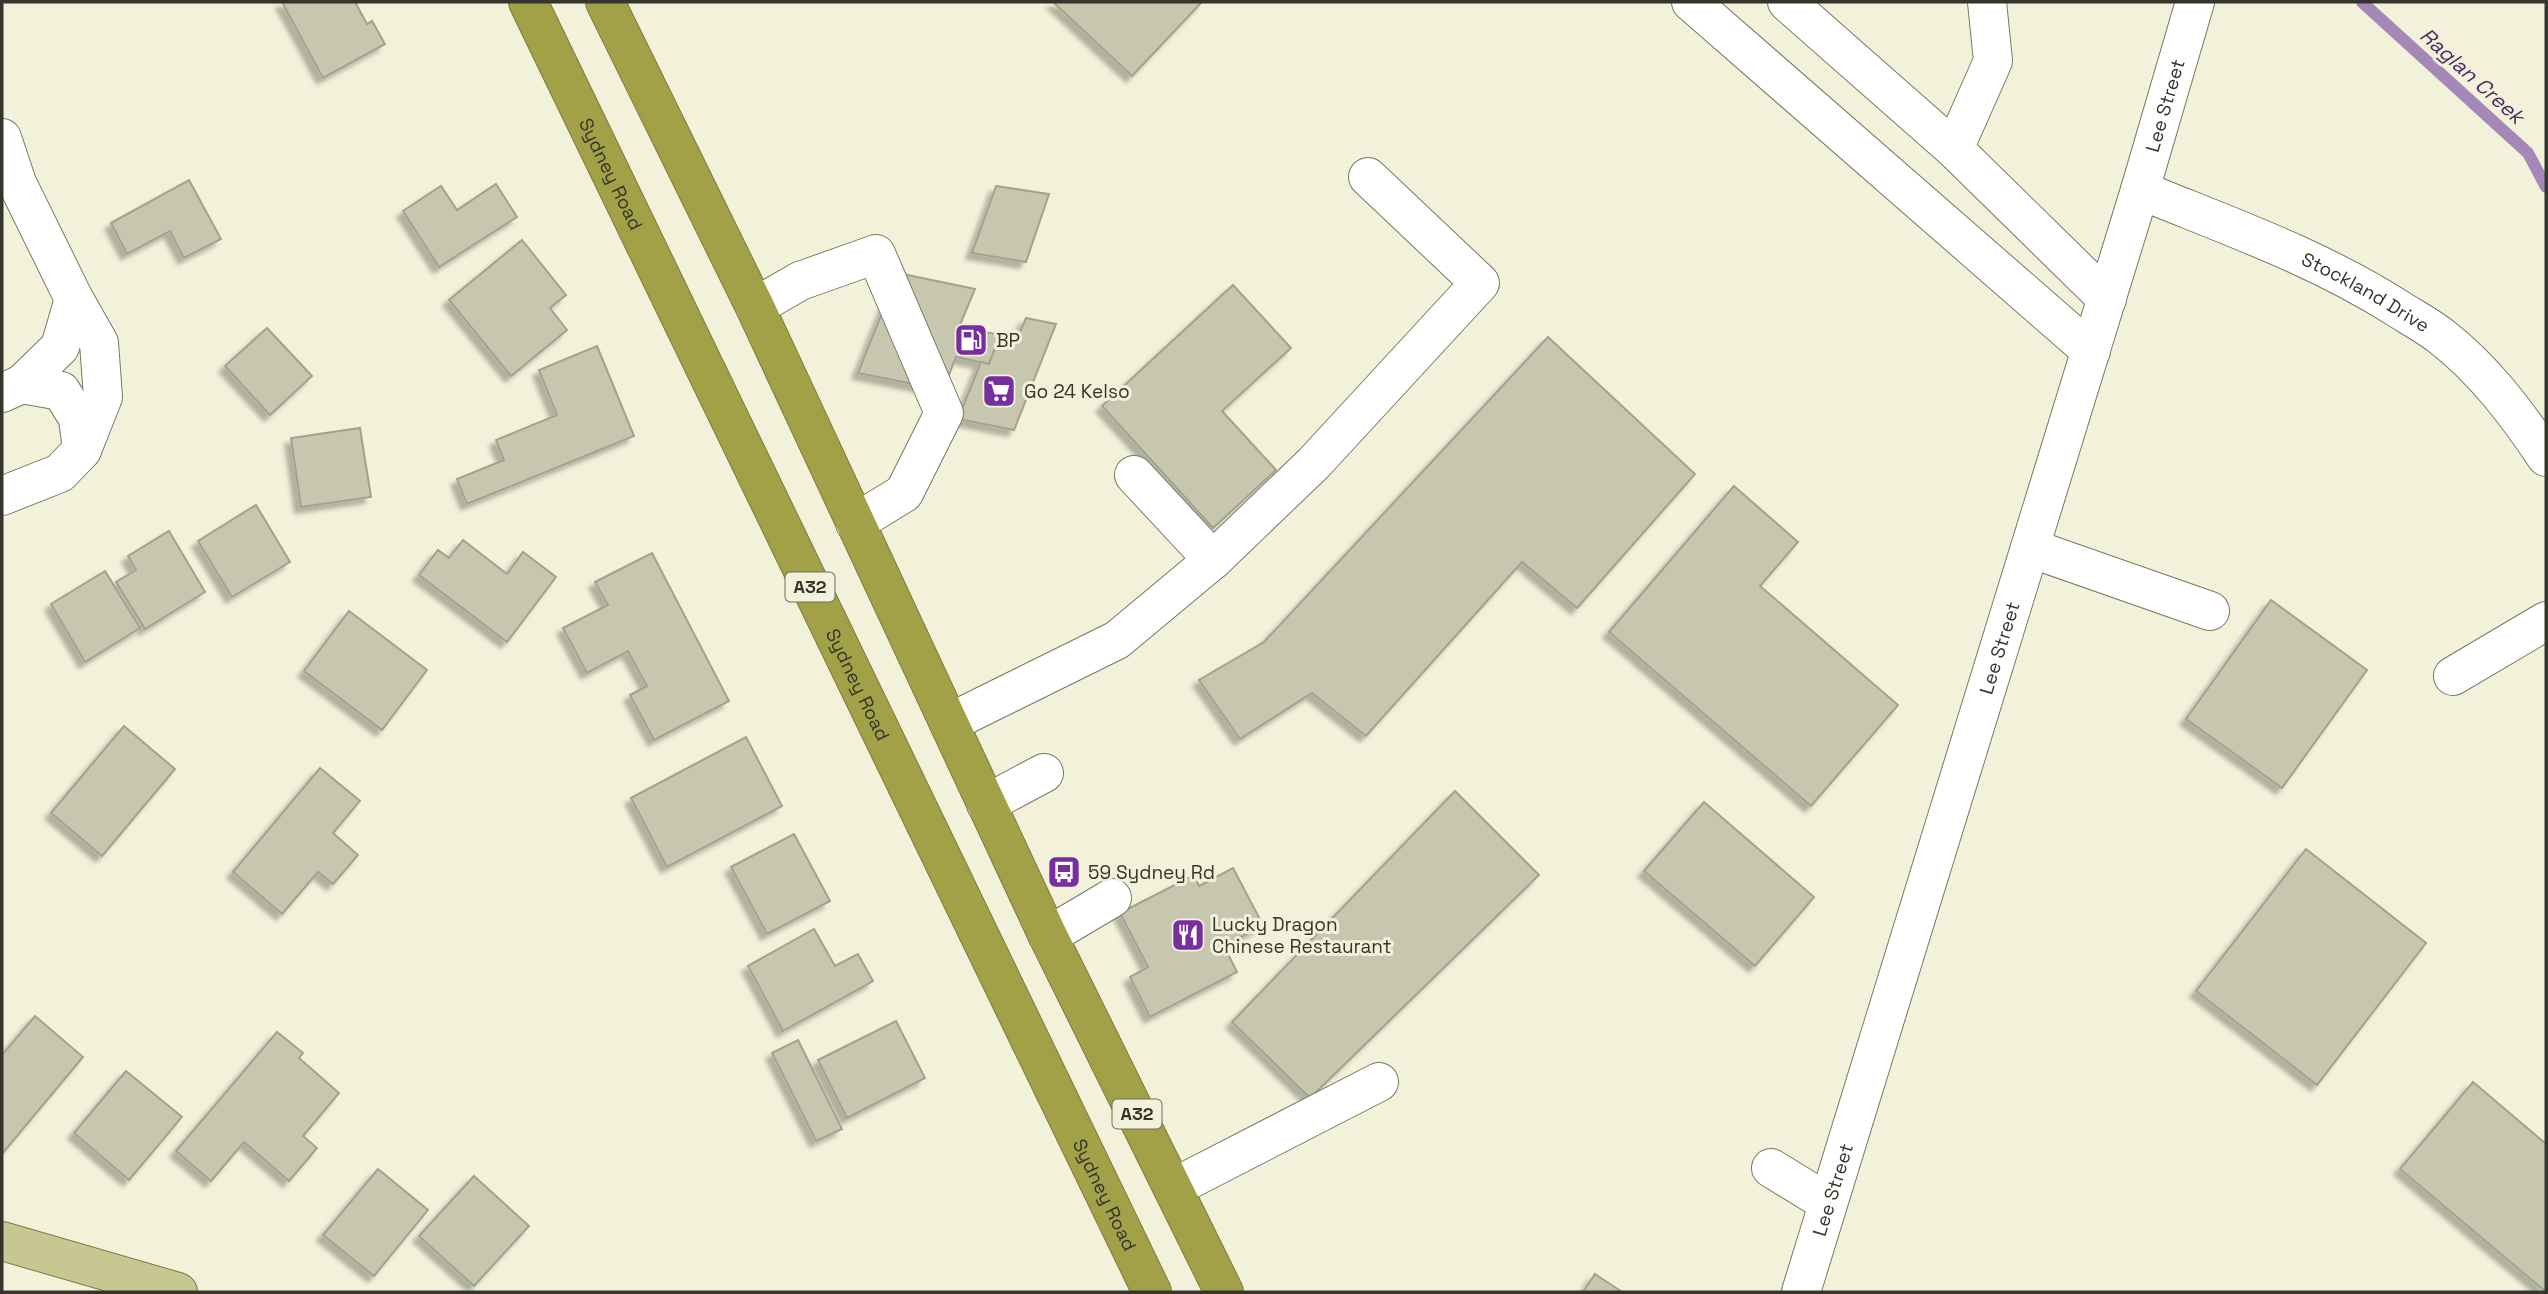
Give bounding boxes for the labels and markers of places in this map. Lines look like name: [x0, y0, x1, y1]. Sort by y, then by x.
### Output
fuel station icon: BP: [952, 321, 990, 359]
place label: BP: [996, 328, 1020, 353]
supermarket icon: Go 24 Kelso: [980, 372, 1018, 410]
place label: Go 24 Kelso: [1024, 379, 1130, 404]
bus stop icon: 59 Sydney Rd: [1045, 853, 1083, 891]
place label: 59 Sydney Rd: [1088, 860, 1215, 885]
place label: Lucky Dragon Chinese Restaurant: [1212, 912, 1391, 959]
restaurant icon: Lucky Dragon Chinese Restaurant: [1169, 916, 1207, 954]

